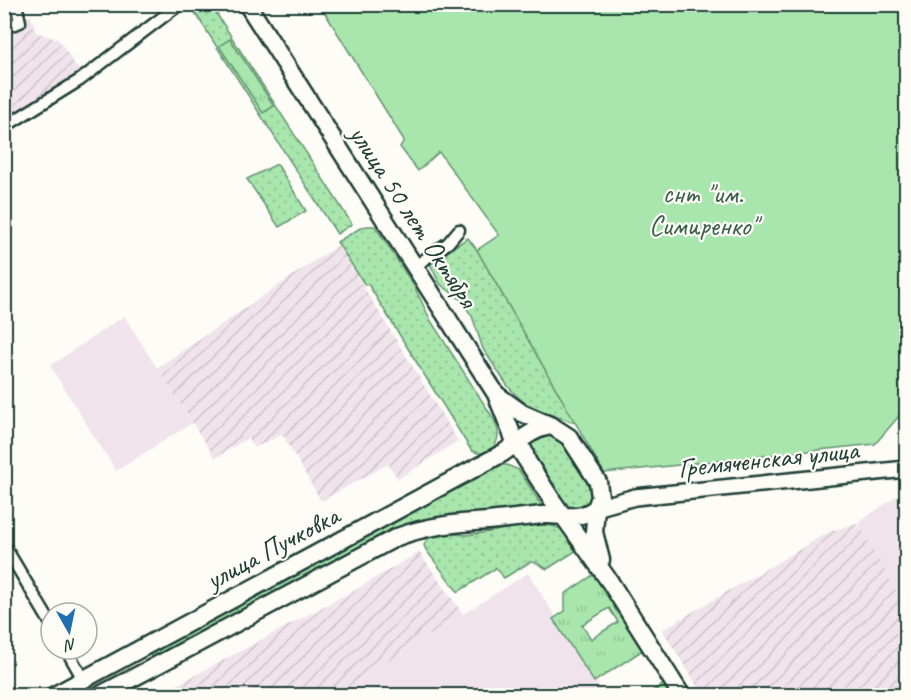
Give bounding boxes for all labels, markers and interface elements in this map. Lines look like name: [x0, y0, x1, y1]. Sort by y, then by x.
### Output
street label: улица 50 лет Октября: [341, 117, 487, 316]
park label: снт "им. Симиренко": [649, 176, 762, 243]
street label: Гремяченская улица: [676, 431, 862, 485]
street label: улица Пучковка: [198, 497, 347, 598]
north arrow: [39, 601, 99, 661]
text: N: [62, 634, 78, 656]

